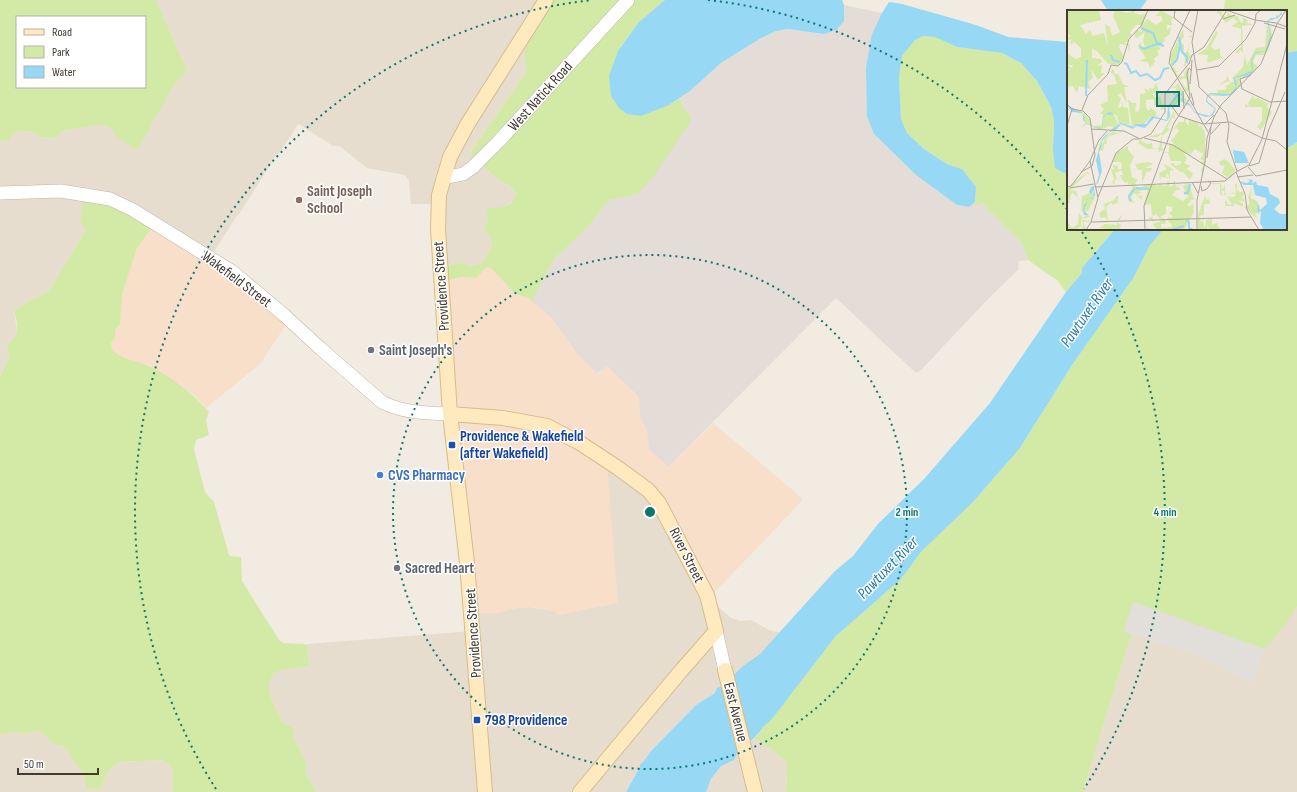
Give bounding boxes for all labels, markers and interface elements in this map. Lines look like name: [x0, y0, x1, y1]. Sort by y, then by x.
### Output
inset map: [1067, 10, 1287, 230]
legend: [16, 16, 146, 88]
text: Road: [52, 25, 72, 40]
text: Park: [52, 45, 70, 60]
street label: West Natick Road: [504, 57, 577, 135]
text: Water: [52, 65, 76, 80]
place label: Saint Joseph School: [307, 182, 372, 218]
marker: Saint Joseph School: [294, 195, 304, 205]
street label: Providence Street: [429, 240, 454, 331]
street label: Wakefield Street: [198, 247, 276, 312]
water label: Pawtuxet River: [1057, 275, 1118, 351]
place label: Saint Joseph's: [379, 341, 453, 360]
marker: Saint Joseph's: [366, 345, 376, 355]
place label: Providence & Wakefield (after Wakefield): [460, 427, 584, 463]
marker: Providence & Wakefield (after Wakefield): [447, 440, 457, 450]
place label: CVS Pharmacy: [388, 466, 466, 485]
marker: CVS Pharmacy: [375, 470, 385, 480]
centre of rings: [643, 505, 657, 519]
text: 2 min: [896, 505, 918, 520]
text: 4 min: [1153, 505, 1177, 520]
street label: River Street: [665, 524, 709, 587]
water label: Pawtuxet River: [854, 533, 923, 603]
place label: Sacred Heart: [405, 559, 474, 578]
marker: Sacred Heart: [392, 563, 402, 573]
street label: Providence Street: [461, 587, 486, 678]
street label: East Avenue: [719, 680, 752, 744]
place label: 798 Providence: [485, 711, 567, 730]
marker: 798 Providence: [472, 715, 482, 725]
scale bar: [18, 750, 98, 776]
text: 50 m: [24, 757, 44, 772]

